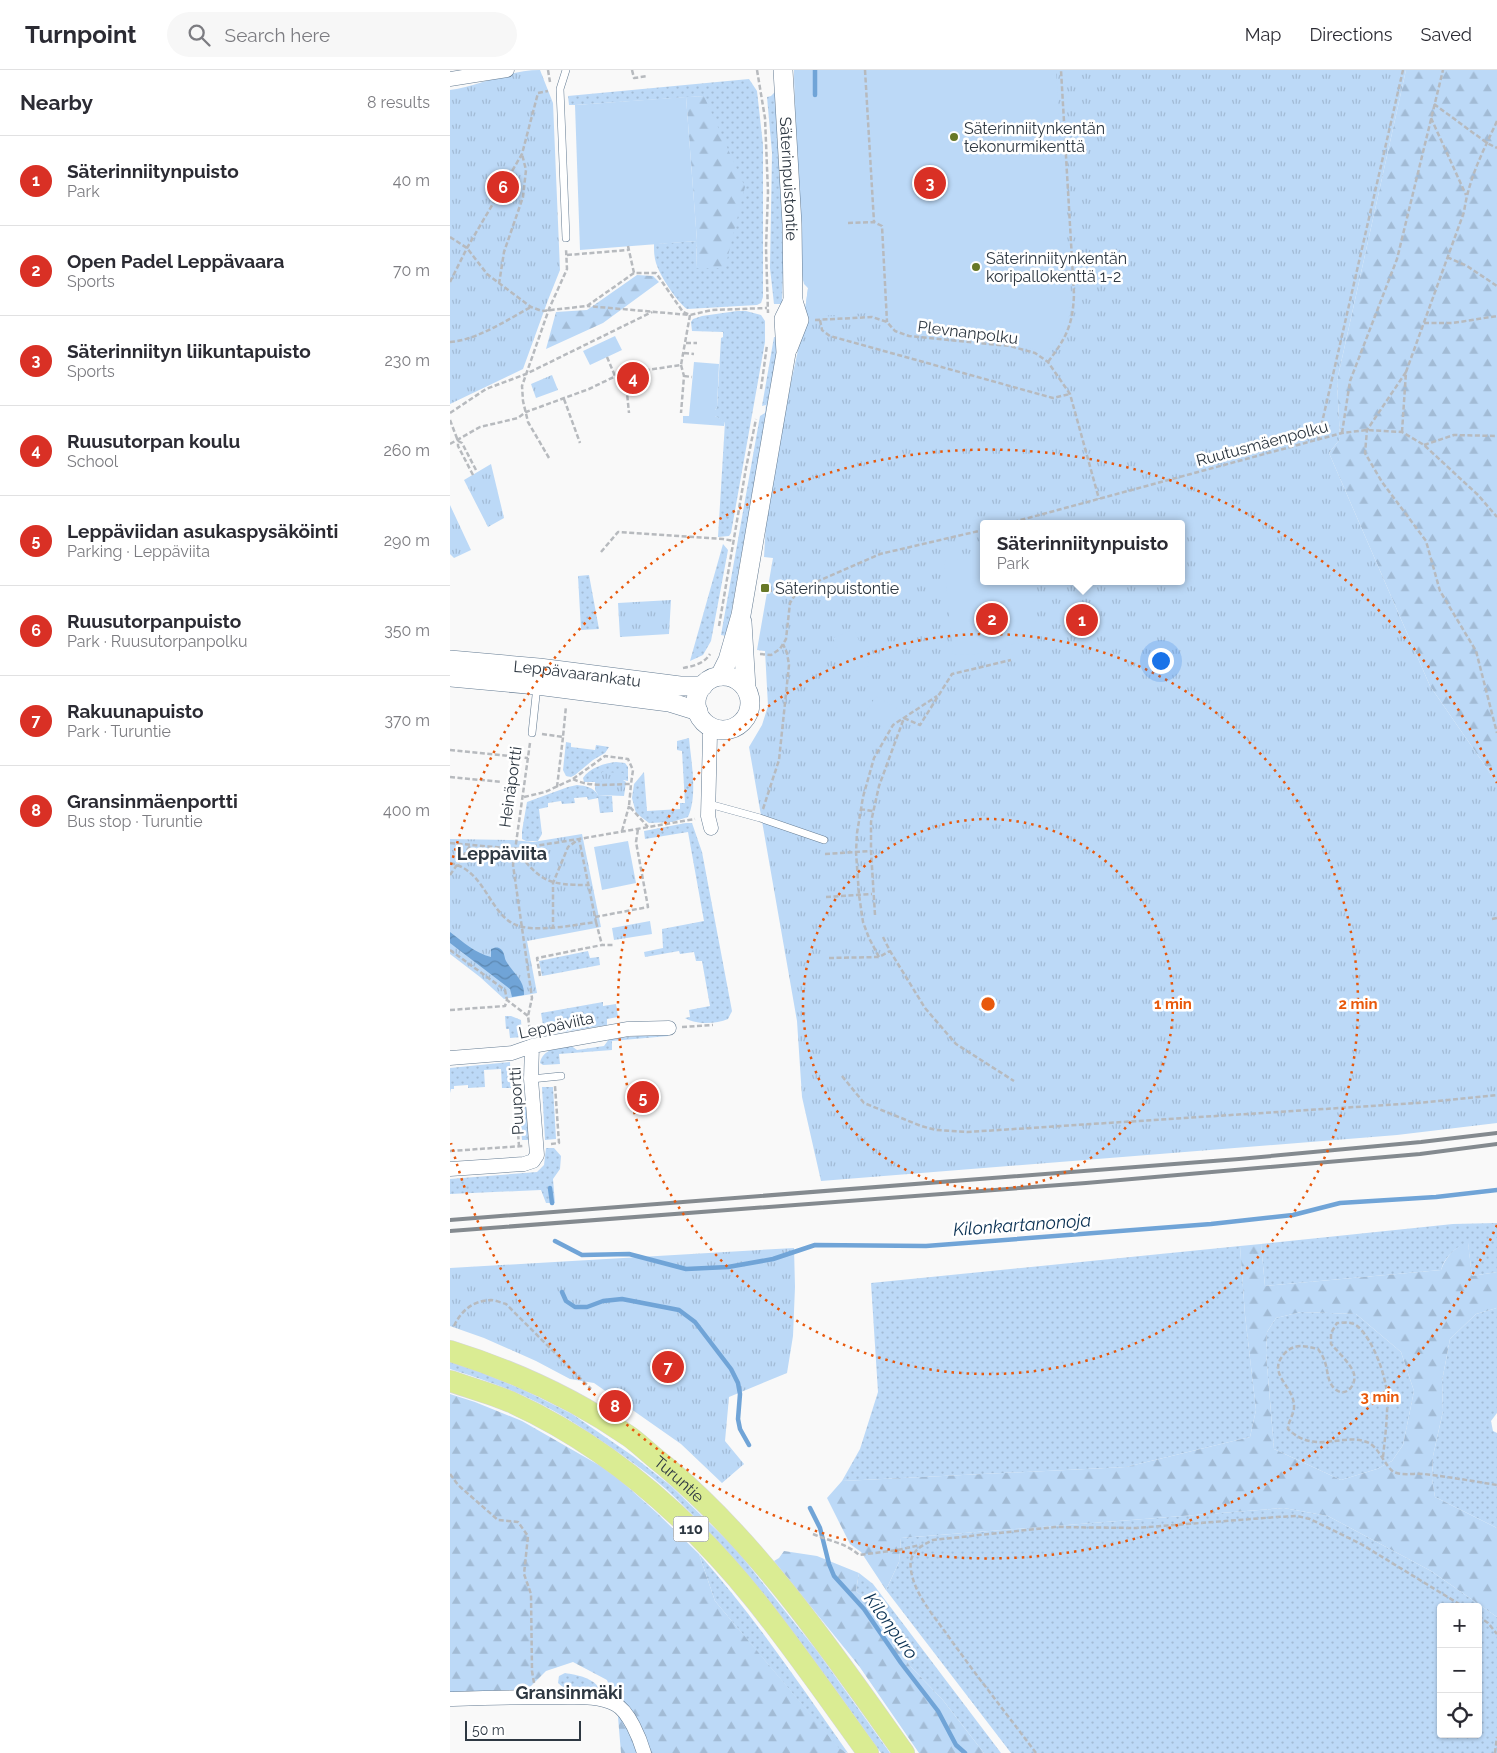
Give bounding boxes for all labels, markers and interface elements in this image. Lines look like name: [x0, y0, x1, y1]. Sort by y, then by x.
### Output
search box: [167, 12, 517, 57]
text: Turnpoint: [25, 20, 137, 49]
icon: search: [185, 21, 213, 49]
text: Search here: [225, 24, 330, 46]
text: Map: [1245, 24, 1281, 45]
text: Directions: [1309, 24, 1393, 45]
text: Saved: [1421, 24, 1472, 45]
text: Nearby: [20, 90, 93, 115]
text: 8 results: [367, 93, 430, 112]
street label: Säterinpuistontie: [776, 116, 801, 241]
place label: Säterinniitynkentän tekonurmikenttä: [964, 119, 1105, 156]
marker: Säterinniitynkentän tekonurmikenttä: [948, 131, 960, 143]
text: Säterinniitynpuisto: [67, 160, 239, 182]
pin: 3: [914, 164, 946, 202]
pin: 6: [487, 168, 519, 206]
text: 1: [32, 171, 40, 190]
text: 40 m: [393, 171, 430, 190]
text: Park: [67, 182, 100, 201]
place label: Säterinniitynkentän koripallokenttä 1-2: [986, 249, 1127, 286]
text: Open Padel Leppävaara: [67, 250, 284, 272]
text: 2: [31, 261, 41, 280]
text: 70 m: [393, 261, 430, 280]
marker: Säterinniitynkentän koripallokenttä 1-2: [970, 261, 982, 273]
text: Sports: [67, 272, 115, 291]
street label: Plevnanpolku: [917, 317, 1019, 348]
text: Säterinniityn liikuntapuisto: [67, 340, 311, 362]
text: 3: [32, 351, 40, 370]
text: 230 m: [385, 351, 430, 370]
pin: 4: [617, 359, 649, 397]
text: Sports: [67, 362, 115, 381]
street label: Ruutusmäenpolku: [1194, 417, 1330, 470]
text: Ruusutorpan koulu: [67, 430, 240, 452]
text: 4: [31, 441, 41, 460]
text: 260 m: [383, 441, 430, 460]
text: School: [67, 452, 118, 471]
text: Leppäviidan asukaspysäköinti: [67, 520, 338, 542]
popup: [980, 520, 1185, 585]
text: 5: [32, 531, 40, 550]
text: 290 m: [384, 531, 430, 550]
text: Säterinniitynpuisto: [997, 532, 1168, 554]
text: Parking · Leppäviita: [67, 542, 210, 561]
text: Park: [997, 554, 1029, 573]
place label: Säterinpuistontie: [775, 579, 899, 598]
marker: Säterinpuistontie: [759, 582, 771, 594]
pin: 2: [976, 600, 1008, 638]
pin: 1: [1066, 601, 1098, 639]
text: Ruusutorpanpuisto: [67, 610, 241, 632]
text: 6: [31, 621, 41, 640]
text: 350 m: [384, 621, 430, 640]
text: Park · Ruusutorpanpolku: [67, 632, 247, 651]
your location: [1148, 648, 1174, 674]
street label: Leppävaarankatu: [513, 657, 642, 691]
text: Rakuunapuisto: [67, 700, 204, 722]
text: 7: [32, 711, 40, 730]
text: 370 m: [384, 711, 430, 730]
text: Park · Turuntie: [67, 722, 171, 741]
street label: Heinäportti: [495, 745, 526, 829]
text: Gransinmäenportti: [67, 790, 238, 812]
text: 8: [31, 801, 41, 820]
text: 400 m: [383, 801, 430, 820]
text: Bus stop · Turuntie: [67, 812, 203, 831]
district label: Leppäviita: [457, 843, 547, 864]
centre of rings: [979, 995, 997, 1013]
text: 1 min: [1154, 995, 1192, 1013]
text: 2 min: [1339, 995, 1377, 1013]
street label: Leppäviita: [517, 1008, 595, 1043]
street label: Puuportti: [505, 1066, 528, 1136]
pin: 5: [627, 1078, 659, 1116]
water label: Kilonkartanonoja: [952, 1209, 1092, 1240]
pin: 7: [652, 1348, 684, 1386]
pin: 8: [599, 1387, 631, 1425]
text: 3 min: [1361, 1388, 1399, 1406]
street label: Turuntie: [650, 1452, 708, 1507]
road number: 110: [674, 1516, 708, 1542]
water label: Kilonpuro: [860, 1588, 923, 1663]
map controls: [1437, 1603, 1482, 1738]
button: +: [1437, 1603, 1482, 1648]
button: −: [1437, 1648, 1482, 1693]
district label: Gransinmäki: [515, 1682, 623, 1703]
button: locate: [1437, 1693, 1482, 1738]
scale bar: [465, 1718, 581, 1741]
text: 50 m: [472, 1722, 505, 1738]

